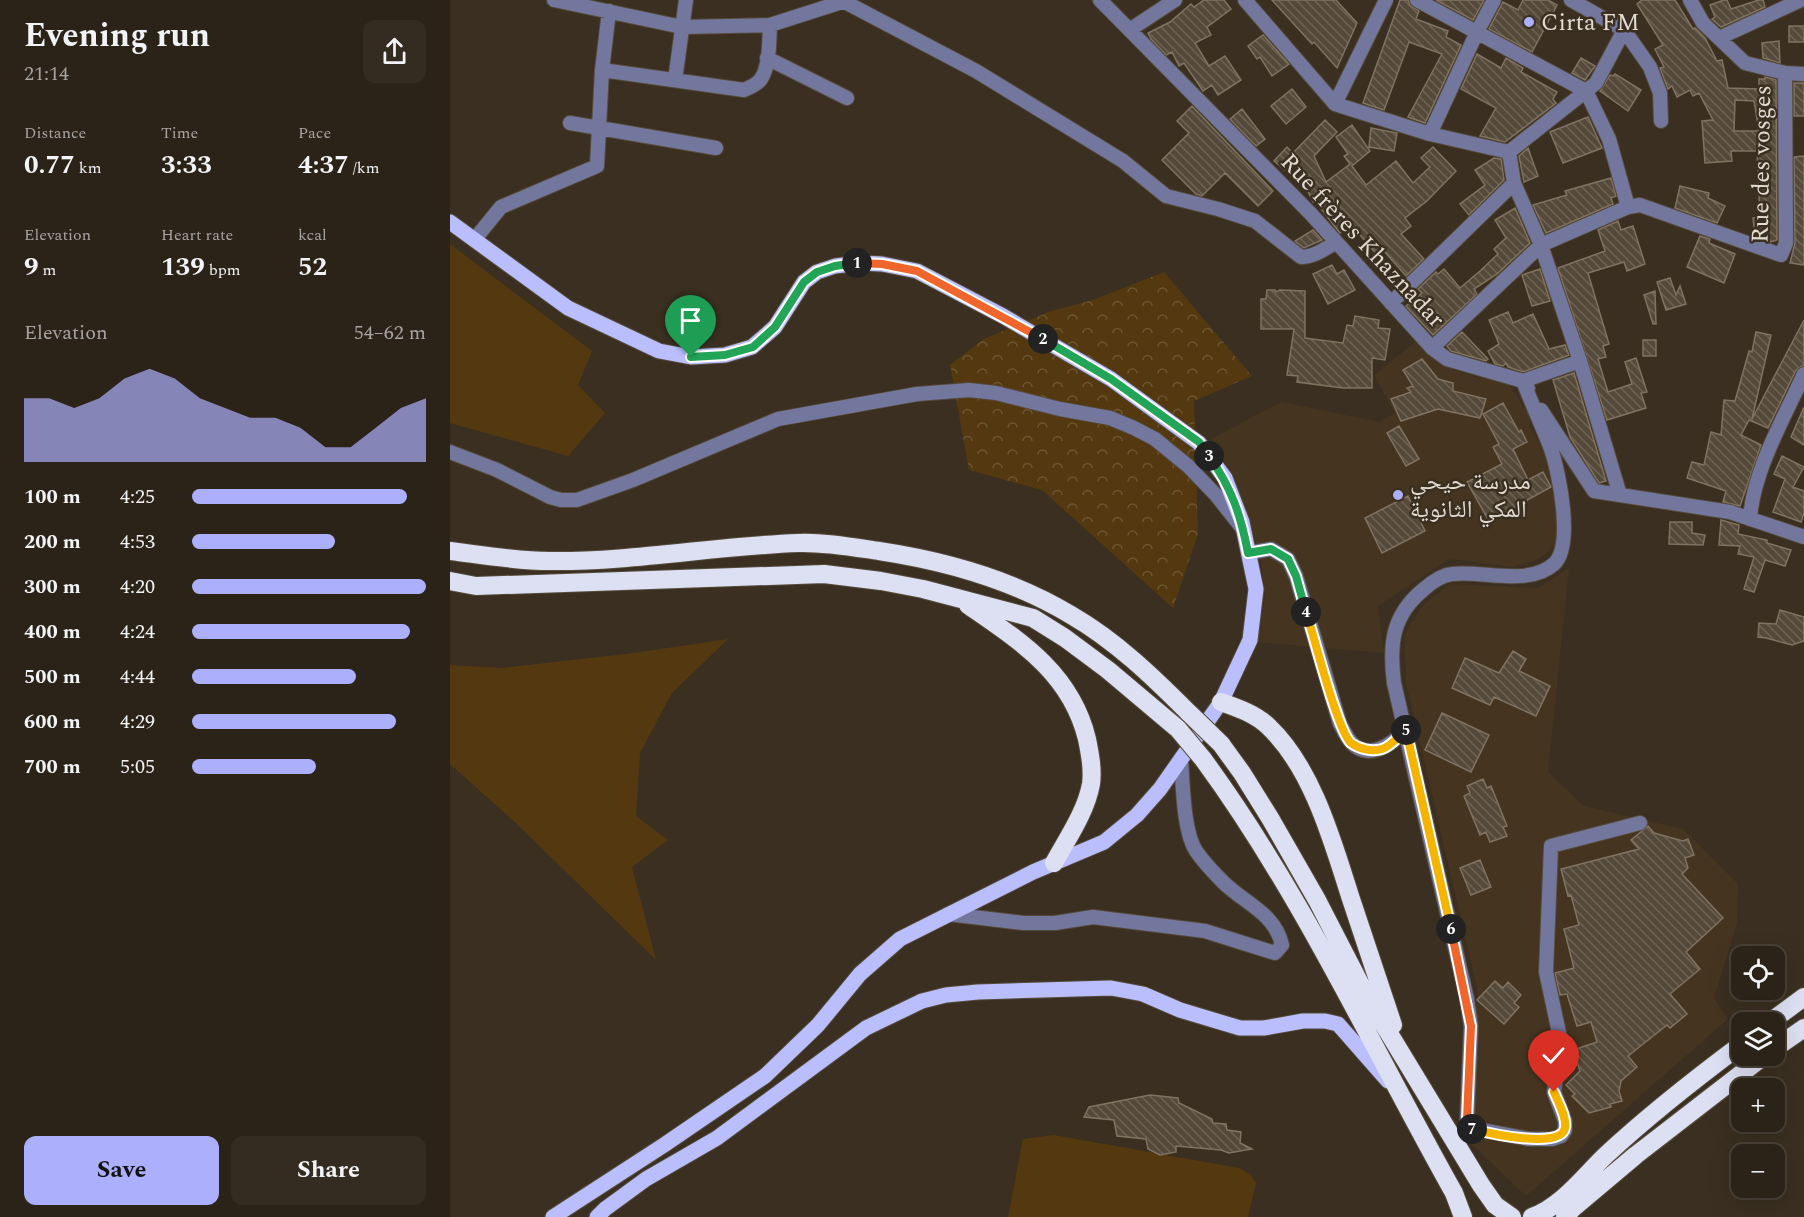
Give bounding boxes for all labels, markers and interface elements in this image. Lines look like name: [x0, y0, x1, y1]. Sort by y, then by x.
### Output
place label: Cirta FM: [1541, 5, 1639, 41]
text: Evening run: [24, 11, 210, 61]
marker: Cirta FM: [1522, 15, 1536, 29]
button: share: [363, 20, 426, 83]
text: 21:14: [24, 59, 69, 89]
street label: Rue des vosges: [1743, 85, 1781, 243]
text: Distance: [24, 121, 86, 145]
text: Time: [161, 121, 198, 145]
text: Pace: [298, 121, 331, 145]
text: 0.77: [24, 145, 75, 185]
text: 3:33: [161, 145, 212, 185]
text: 4:37: [298, 145, 349, 185]
street label: Rue frères Khaznadar: [1271, 145, 1453, 336]
text: km: [75, 156, 101, 180]
text: /km: [349, 156, 379, 180]
text: Elevation: [24, 223, 91, 247]
text: Heart rate: [161, 223, 233, 247]
text: kcal: [298, 223, 327, 247]
text: 9: [24, 247, 39, 287]
text: 139: [161, 247, 205, 287]
text: 52: [298, 247, 327, 287]
pin: 1: [842, 248, 872, 278]
text: 1: [853, 251, 861, 275]
text: m: [39, 258, 56, 282]
text: bpm: [205, 258, 241, 282]
pin: [665, 295, 716, 357]
icon: arrive: [674, 304, 707, 337]
text: Elevation: [24, 318, 108, 348]
text: 54–62 m: [354, 318, 426, 348]
pin: 2: [1028, 324, 1058, 354]
text: 2: [1039, 327, 1047, 351]
pin: 3: [1194, 441, 1224, 471]
text: 3: [1205, 444, 1213, 468]
place label: مدرسة حيحي المكي الثانوية: [1410, 464, 1531, 528]
text: 100 m: [24, 482, 81, 512]
text: 4:25: [120, 482, 155, 512]
marker: مدرسة حيحي المكي الثانوية: [1391, 488, 1405, 502]
text: 200 m: [24, 527, 81, 557]
text: 4:53: [120, 527, 155, 557]
text: 300 m: [24, 572, 81, 602]
text: 4:20: [120, 572, 155, 602]
pin: 4: [1291, 597, 1321, 627]
text: 4: [1302, 600, 1310, 624]
text: 400 m: [24, 617, 81, 647]
text: 4:24: [120, 617, 155, 647]
text: 500 m: [24, 662, 81, 692]
text: 4:44: [120, 662, 155, 692]
text: 600 m: [24, 707, 81, 737]
text: 4:29: [120, 707, 155, 737]
pin: 5: [1391, 715, 1421, 745]
text: 5: [1402, 718, 1410, 742]
text: 700 m: [24, 752, 81, 782]
text: 5:05: [120, 752, 155, 782]
pin: 6: [1436, 914, 1466, 944]
text: 6: [1447, 917, 1455, 941]
map controls: [1731, 946, 1785, 1198]
button: locate: [1731, 946, 1785, 1000]
button: layers: [1731, 1012, 1785, 1066]
pin: [1528, 1030, 1579, 1092]
icon: check: [1537, 1039, 1570, 1072]
button: +: [1731, 1078, 1785, 1132]
pin: 7: [1457, 1114, 1487, 1144]
text: 7: [1468, 1117, 1476, 1141]
button: Save: [24, 1136, 219, 1205]
button: Share: [231, 1136, 426, 1205]
button: −: [1731, 1144, 1785, 1198]

